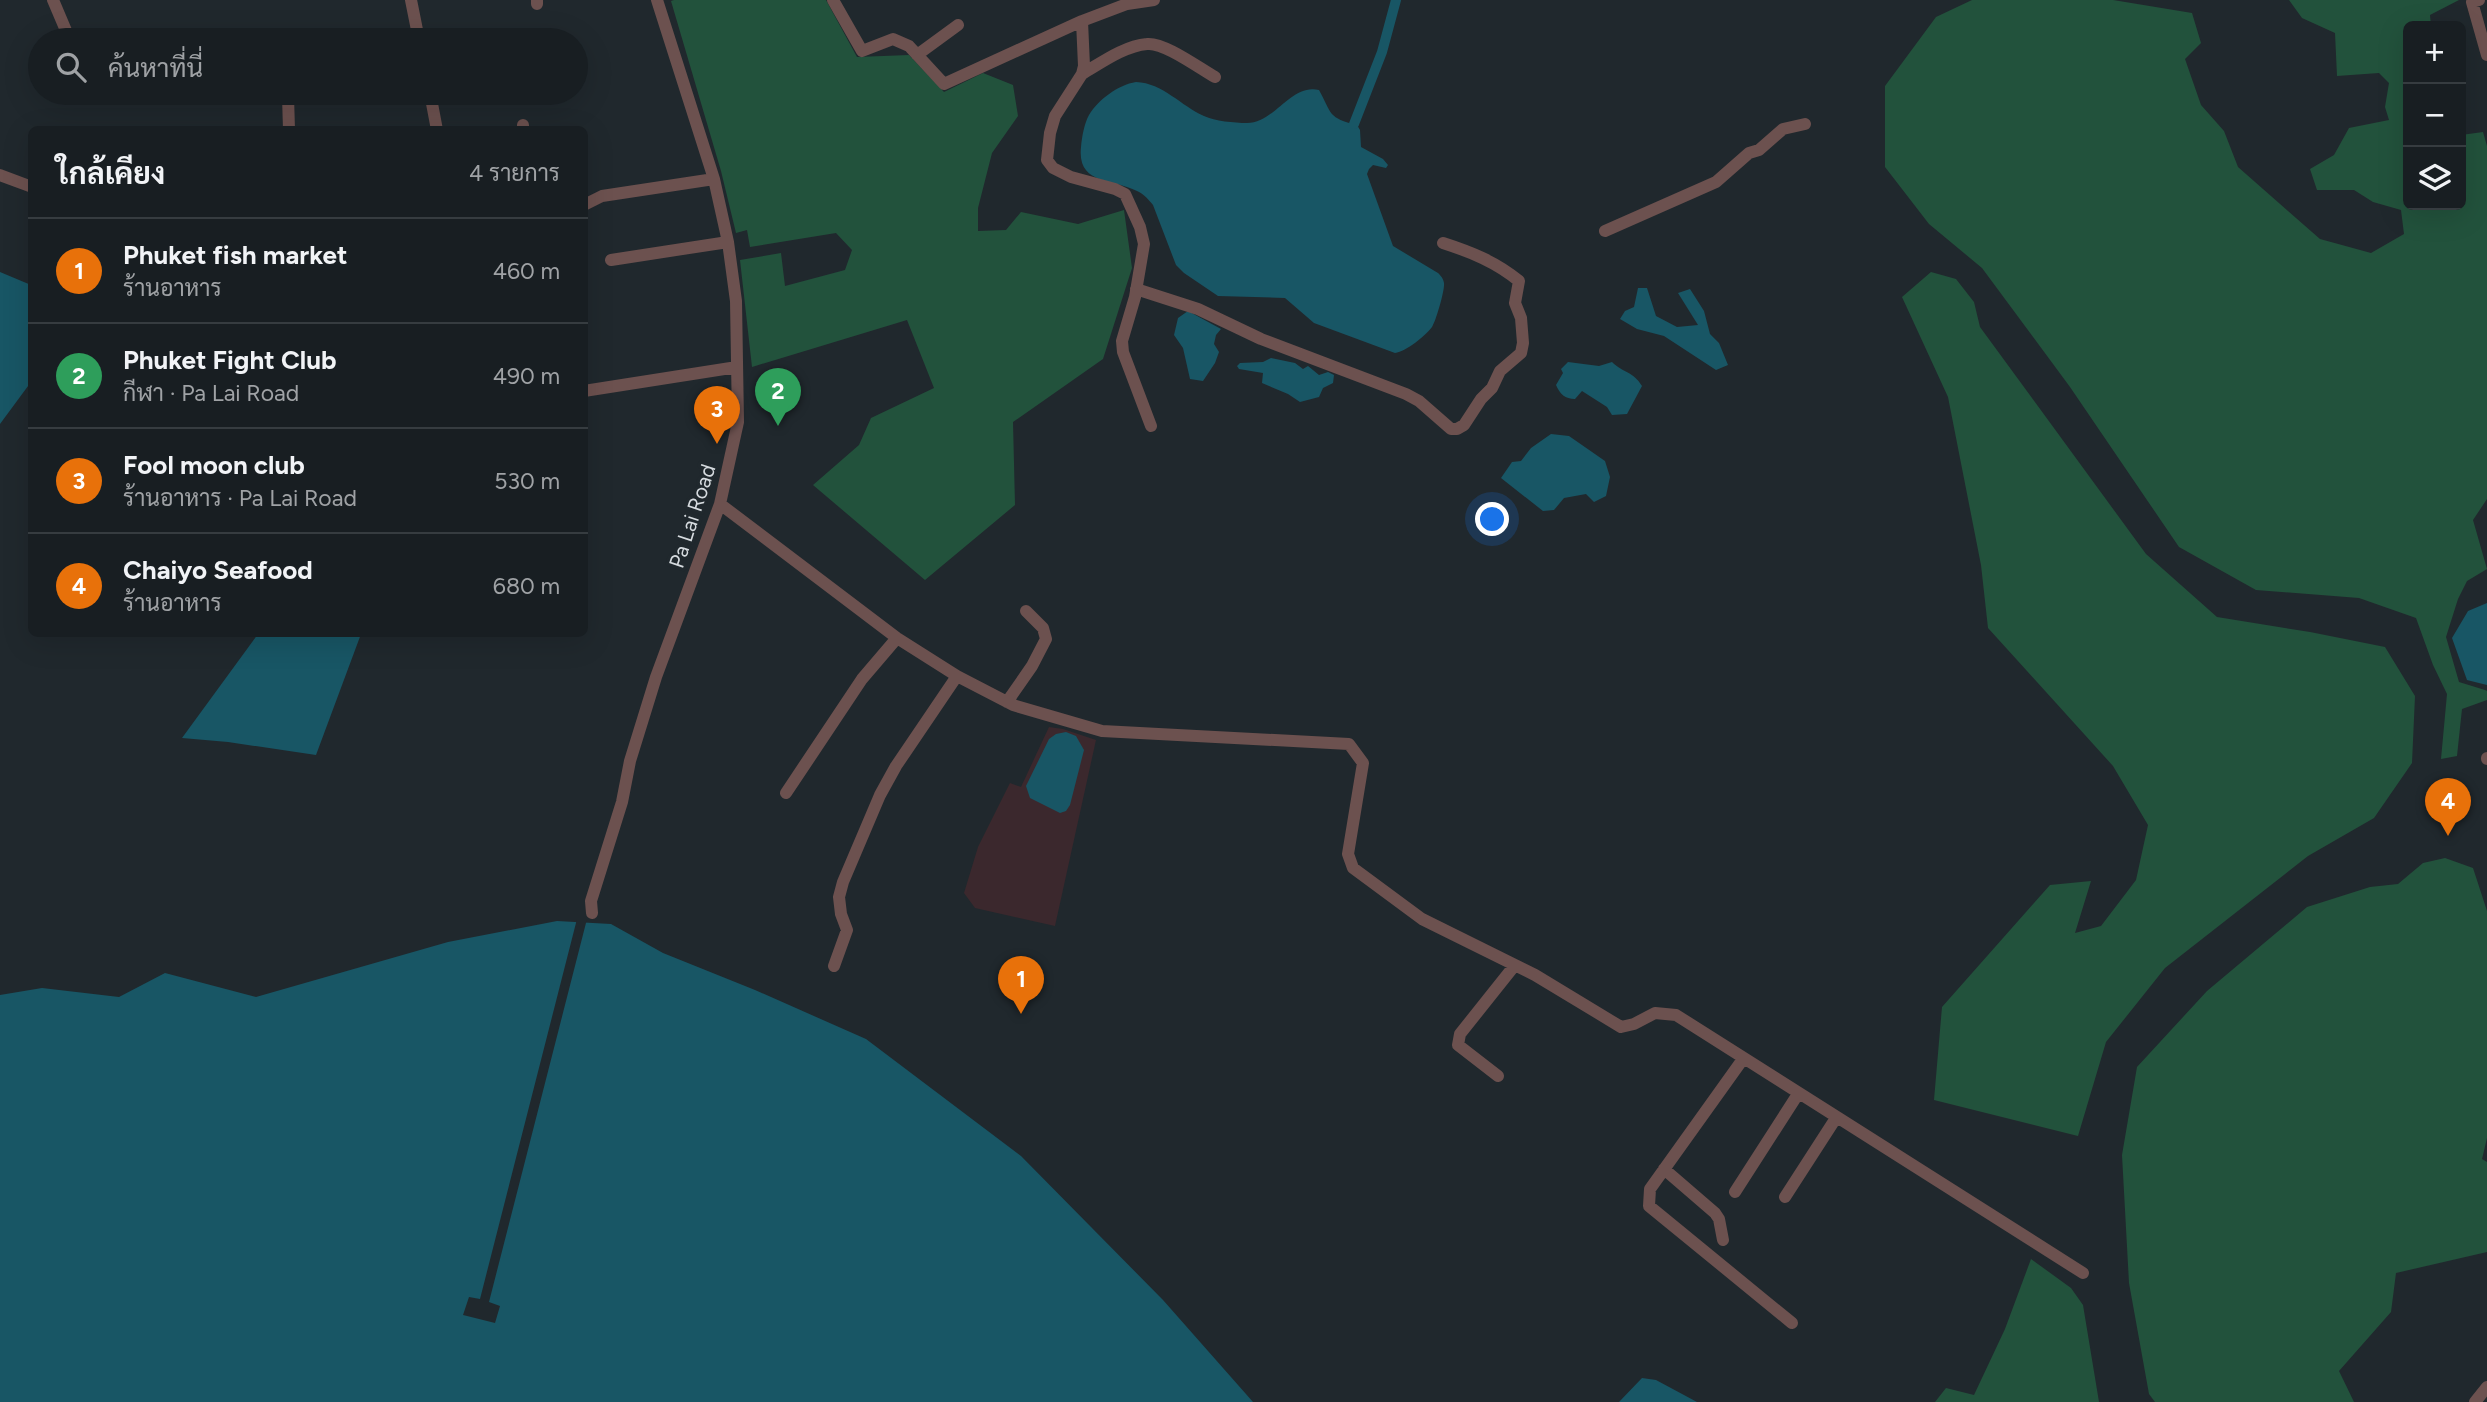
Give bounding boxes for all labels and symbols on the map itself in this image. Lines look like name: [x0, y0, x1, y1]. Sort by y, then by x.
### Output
pin: 2: [755, 368, 801, 426]
pin: 3: [694, 386, 740, 444]
street label: Pa Lai Road: [663, 461, 721, 571]
your location: [1475, 502, 1509, 536]
pin: 4: [2425, 778, 2471, 836]
pin: 1: [998, 956, 1044, 1014]

